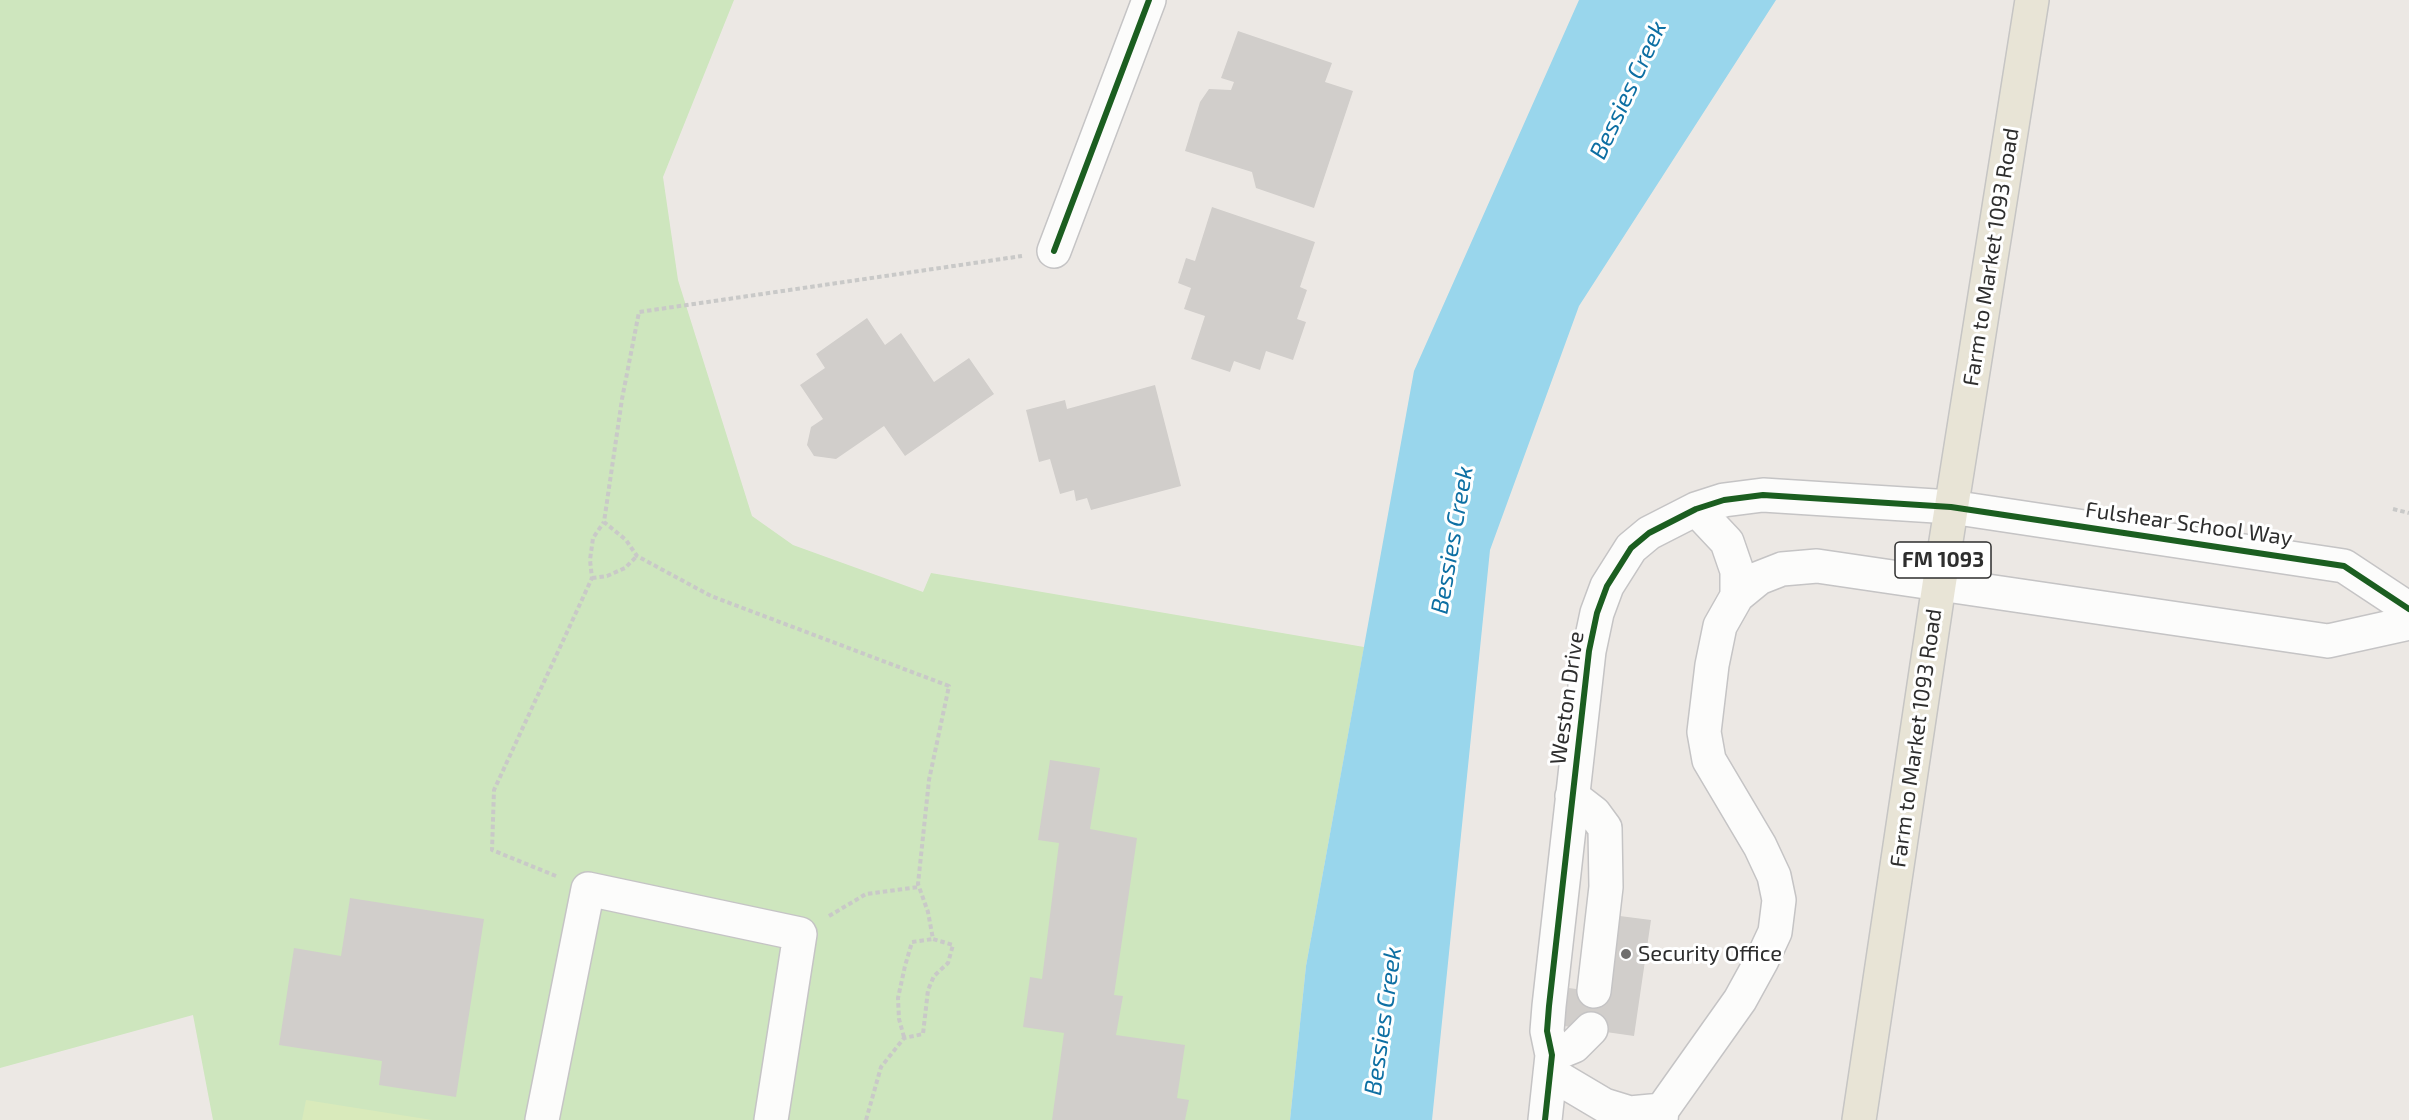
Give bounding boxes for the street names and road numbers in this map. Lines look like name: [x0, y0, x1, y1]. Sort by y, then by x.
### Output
street label: Farm to Market 1093 Road: [1958, 126, 2024, 388]
street label: Fulshear School Way: [2084, 496, 2294, 552]
road number: FM 1093: [1895, 542, 1991, 578]
street label: Farm to Market 1093 Road: [1885, 607, 1947, 869]
street label: Weston Drive: [1545, 630, 1589, 766]

